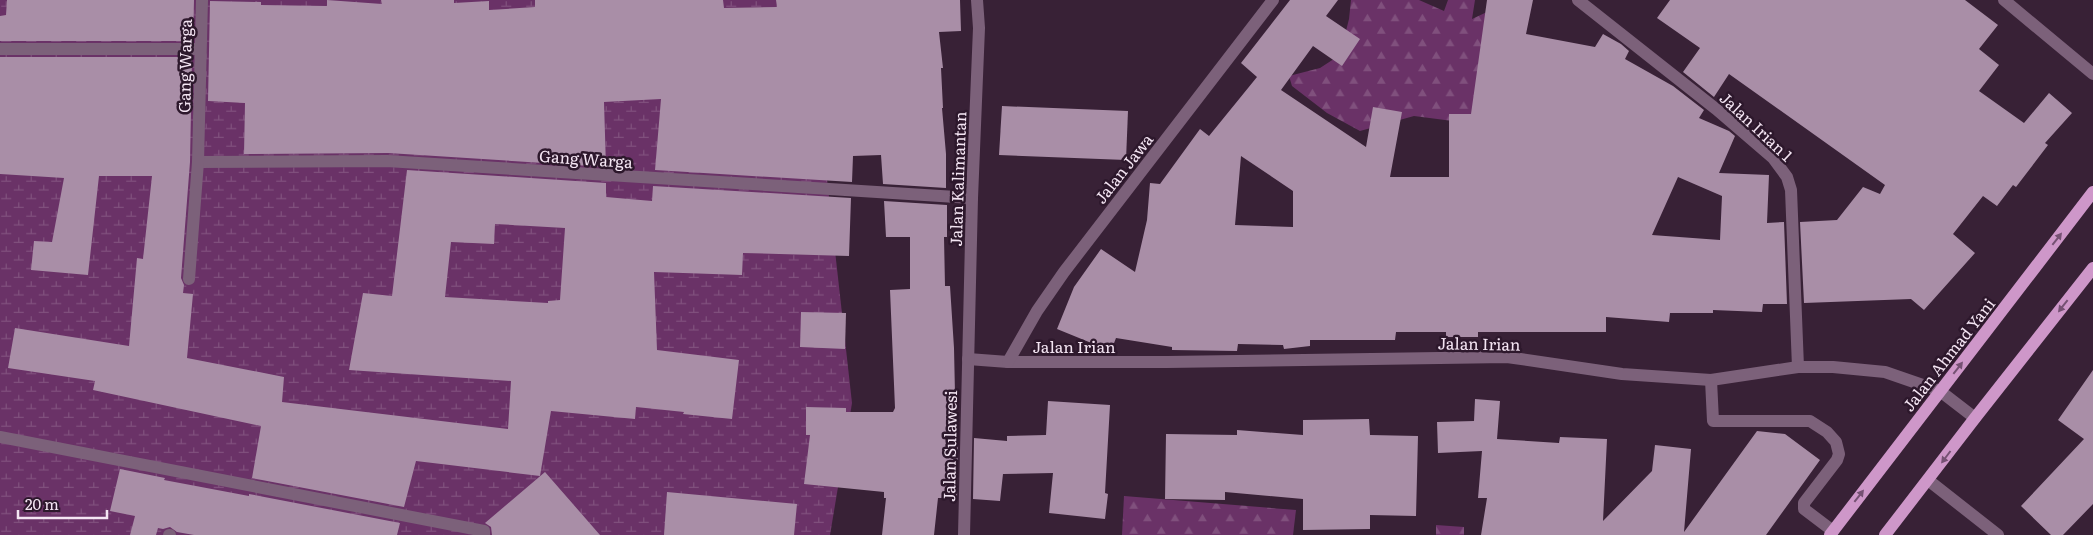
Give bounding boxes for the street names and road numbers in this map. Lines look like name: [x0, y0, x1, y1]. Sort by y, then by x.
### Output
street label: Gang Warga: [171, 18, 197, 113]
street label: Jalan Irian 1: [1715, 86, 1799, 167]
street label: Jalan Kalimantan: [943, 111, 971, 247]
street label: Jalan Jawa: [1088, 128, 1158, 208]
street label: Gang Warga: [538, 143, 634, 173]
street label: Jalan Ahmad Yani: [1896, 292, 2000, 416]
street label: Jalan Irian: [1437, 330, 1521, 356]
street label: Jalan Irian: [1032, 334, 1116, 358]
street label: Jalan Sulawesi: [936, 390, 962, 502]

